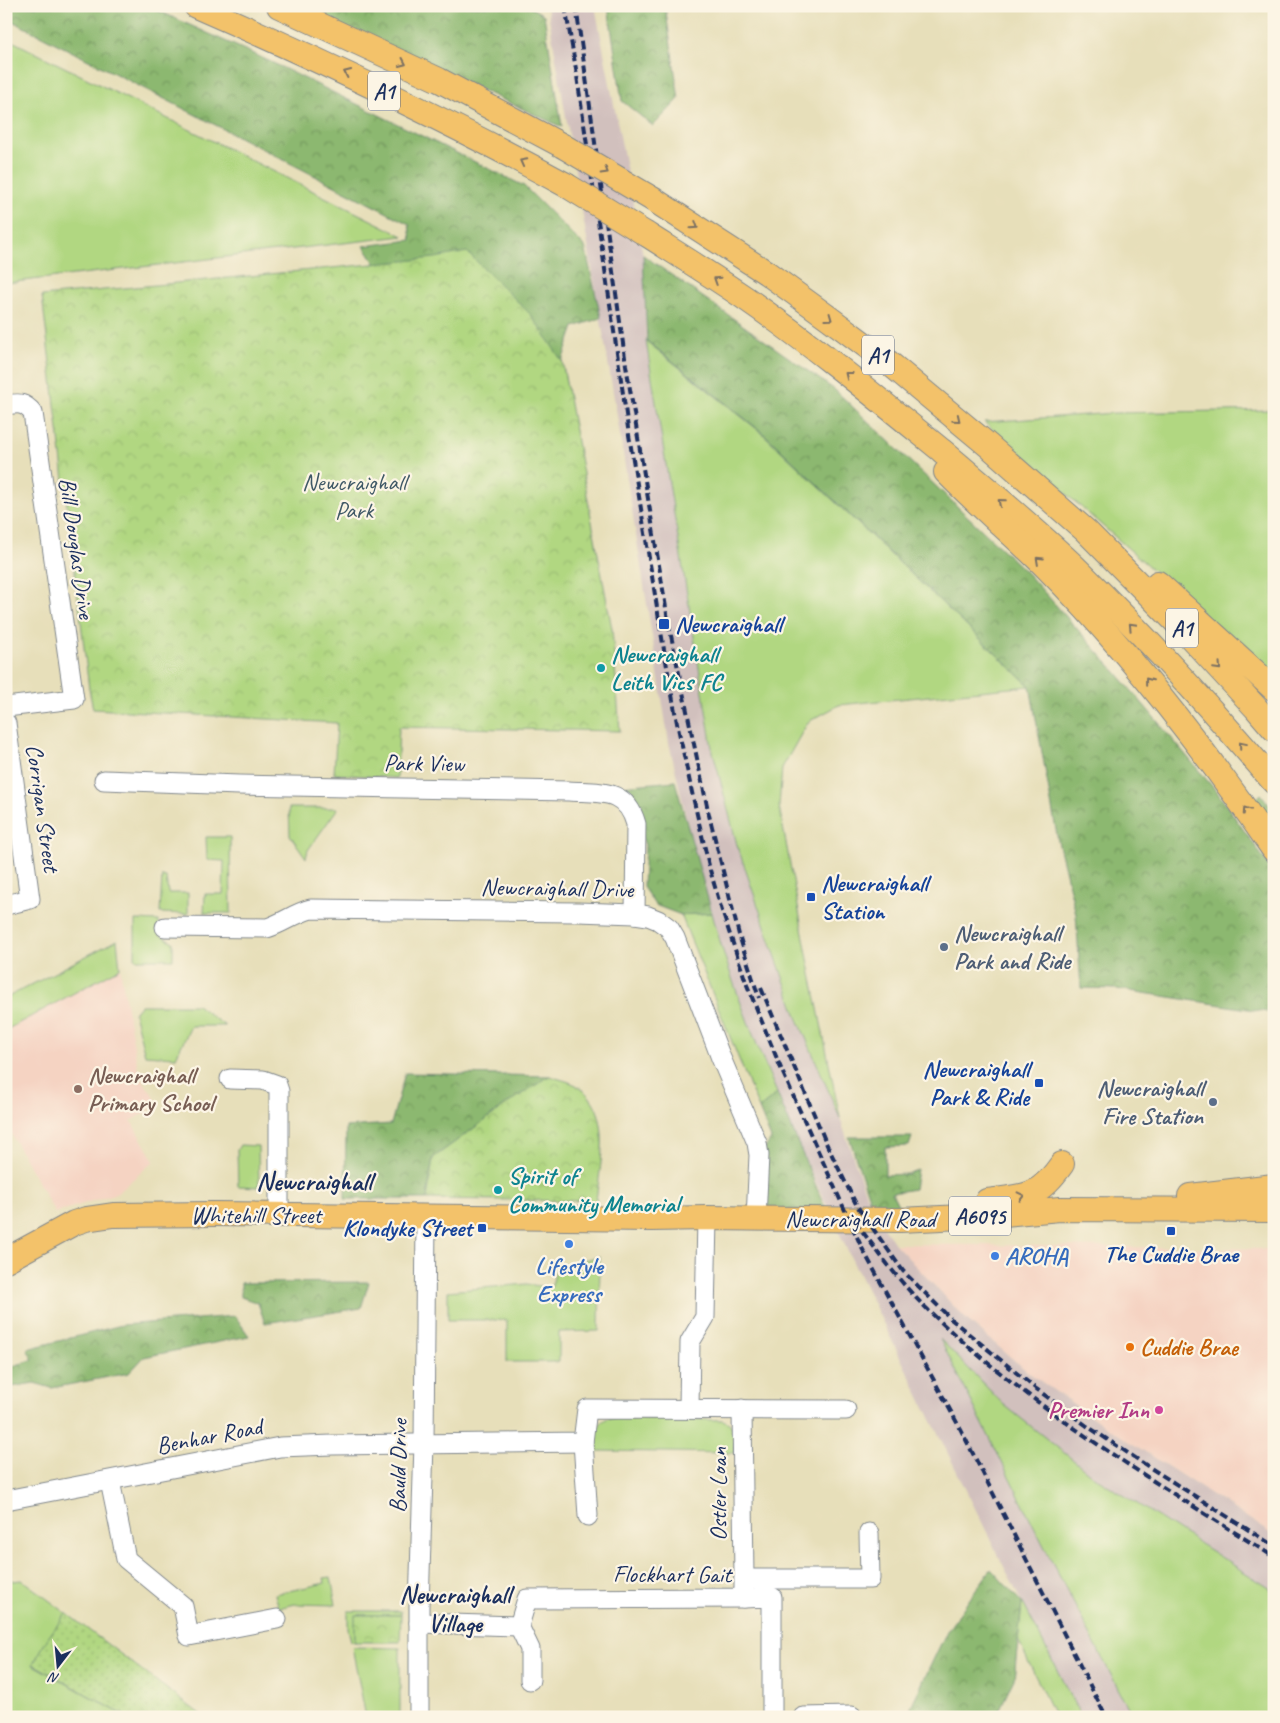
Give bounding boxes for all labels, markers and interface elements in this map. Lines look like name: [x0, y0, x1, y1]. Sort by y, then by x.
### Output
one-way arrow: [398, 57, 407, 68]
one-way arrow: [343, 69, 352, 80]
road number: A1: [368, 72, 400, 110]
one-way arrow: [520, 158, 529, 168]
one-way arrow: [599, 164, 608, 174]
one-way arrow: [690, 220, 699, 230]
one-way arrow: [713, 277, 723, 286]
one-way arrow: [823, 312, 833, 321]
road number: A1: [862, 336, 894, 374]
one-way arrow: [845, 373, 854, 381]
one-way arrow: [951, 413, 960, 422]
park label: Newcraighall Park: [302, 467, 410, 525]
street label: Bill Douglas Drive: [52, 476, 102, 623]
one-way arrow: [998, 499, 1007, 508]
one-way arrow: [1036, 557, 1045, 566]
road number: A1: [1166, 608, 1198, 648]
place label: Newcraighall: [675, 609, 786, 639]
marker: Newcraighall: [657, 617, 671, 631]
one-way arrow: [1129, 622, 1138, 631]
place label: Newcraighall Leith Vics FC: [611, 639, 725, 697]
one-way arrow: [1212, 661, 1221, 670]
marker: Newcraighall Leith Vics FC: [595, 662, 607, 674]
one-way arrow: [1145, 678, 1153, 687]
street label: Corrigan Street: [19, 742, 67, 876]
one-way arrow: [1239, 742, 1248, 751]
street label: Park View: [384, 747, 466, 779]
one-way arrow: [1243, 806, 1252, 816]
place label: Newcraighall Station: [821, 868, 932, 926]
street label: Newcraighall Drive: [480, 872, 636, 904]
marker: Newcraighall Station: [805, 891, 817, 903]
place label: Newcraighall Park and Ride: [954, 918, 1072, 976]
marker: Newcraighall Park and Ride: [938, 941, 950, 953]
place label: Newcraighall Park & Ride: [923, 1054, 1034, 1112]
place label: Newcraighall Primary School: [88, 1060, 218, 1118]
place label: Newcraighall Fire Station: [1097, 1073, 1208, 1131]
marker: Newcraighall Park & Ride: [1033, 1077, 1045, 1089]
marker: Newcraighall Primary School: [72, 1083, 84, 1095]
marker: Newcraighall Fire Station: [1207, 1096, 1219, 1108]
place label: Spirit of Community Memorial: [508, 1161, 684, 1219]
district label: Newcraighall: [256, 1165, 377, 1198]
marker: Spirit of Community Memorial: [492, 1184, 504, 1196]
one-way arrow: [1017, 1191, 1026, 1202]
road number: A6095: [949, 1196, 1011, 1236]
street label: Whitehill Street: [191, 1200, 323, 1230]
street label: Newcraighall Road: [785, 1204, 939, 1234]
place label: Klondyke Street: [343, 1213, 475, 1243]
marker: Klondyke Street: [476, 1222, 488, 1234]
marker: The Cuddie Brae: [1165, 1225, 1177, 1237]
marker: Lifestyle Express: [563, 1238, 575, 1250]
place label: The Cuddie Brae: [1104, 1239, 1240, 1269]
place label: AROHA: [1005, 1241, 1069, 1271]
marker: AROHA: [989, 1250, 1001, 1262]
place label: Lifestyle Express: [535, 1251, 605, 1309]
place label: Cuddie Brae: [1140, 1332, 1240, 1362]
marker: Cuddie Brae: [1124, 1341, 1136, 1353]
place label: Premier Inn: [1048, 1395, 1150, 1425]
marker: Premier Inn: [1153, 1404, 1165, 1416]
street label: Benhar Road: [154, 1410, 268, 1461]
street label: Bauld Drive: [382, 1417, 414, 1513]
street label: Ostler Loan: [703, 1447, 733, 1541]
street label: Flockhart Gait: [613, 1559, 733, 1589]
district label: Newcraighall Village: [400, 1579, 515, 1640]
north arrow: [32, 1640, 82, 1690]
text: N: [46, 1668, 61, 1687]

